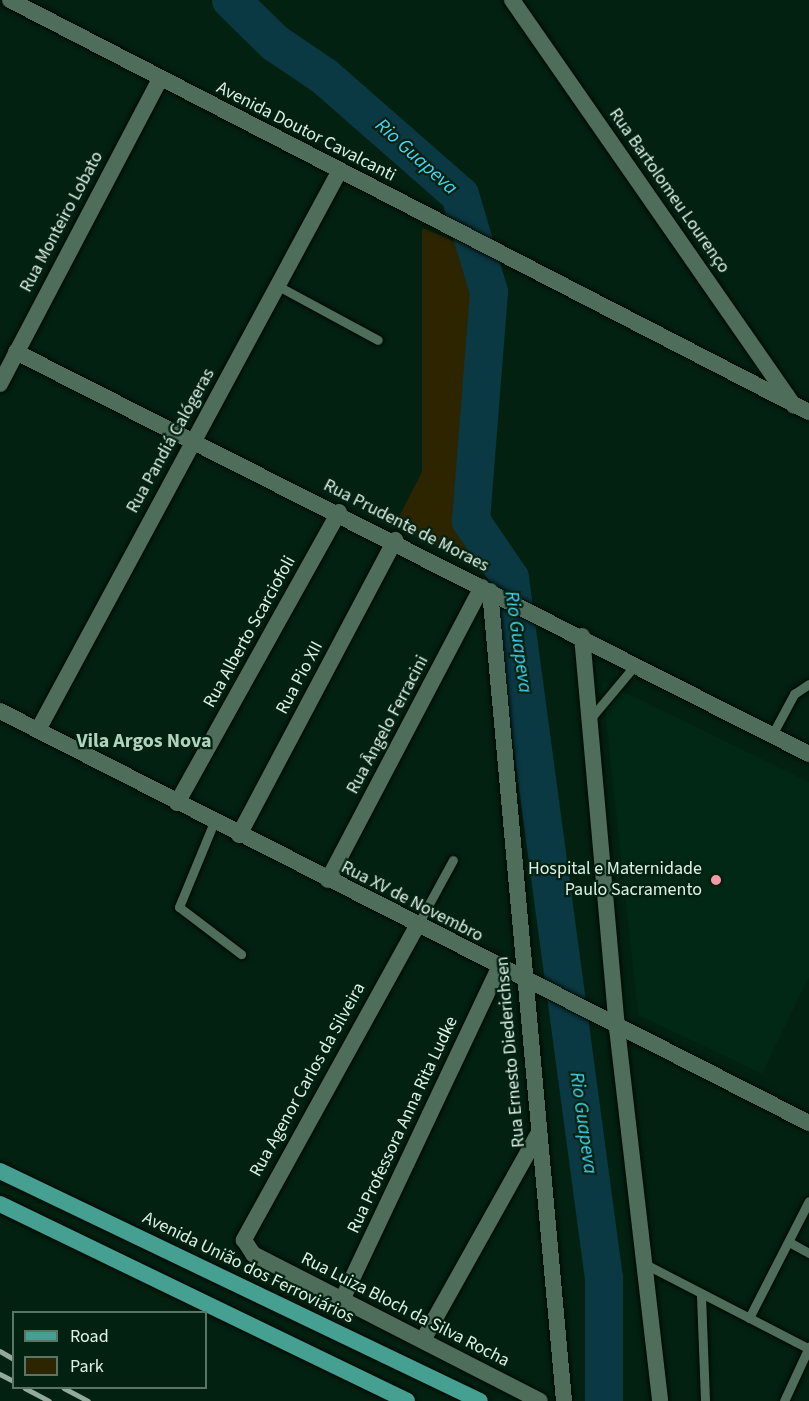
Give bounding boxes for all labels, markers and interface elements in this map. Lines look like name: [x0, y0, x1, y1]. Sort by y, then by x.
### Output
street label: Avenida Doutor Cavalcanti: [213, 77, 399, 187]
street label: Rua Bartolomeu Lourenço: [604, 104, 734, 278]
water label: Rio Guapeva: [370, 114, 462, 200]
street label: Rua Monteiro Lobato: [16, 148, 108, 296]
street label: Rua Pandiá Calógeras: [122, 365, 220, 517]
street label: Rua Prudente de Moraes: [320, 475, 492, 577]
street label: Rua Alberto Scarciofoli: [199, 552, 301, 712]
water label: Rio Guapeva: [499, 589, 537, 695]
street label: Rua Pio XII: [272, 638, 328, 718]
street label: Rua Ângelo Ferracini: [342, 652, 434, 798]
district label: Vila Argos Nova: [76, 729, 212, 753]
street label: Rua XV de Novembro: [337, 857, 487, 947]
place label: Hospital e Maternidade Paulo Sacramento: [528, 859, 702, 902]
marker: Hospital e Maternidade Paulo Sacramento: [707, 871, 725, 889]
street label: Rua Ernesto Diederichsen: [492, 955, 530, 1149]
street label: Rua Agenor Carlos da Silveira: [246, 979, 370, 1181]
street label: Rua Professora Anna Rita Ludke: [343, 1013, 463, 1237]
water label: Rio Guapeva: [564, 1070, 602, 1176]
street label: Avenida União dos Ferroviários: [139, 1207, 357, 1329]
street label: Rua Luiza Bloch da Silva Rocha: [297, 1248, 513, 1372]
legend: [12, 1311, 207, 1389]
text: Road: [70, 1324, 109, 1349]
text: Park: [70, 1354, 104, 1379]

